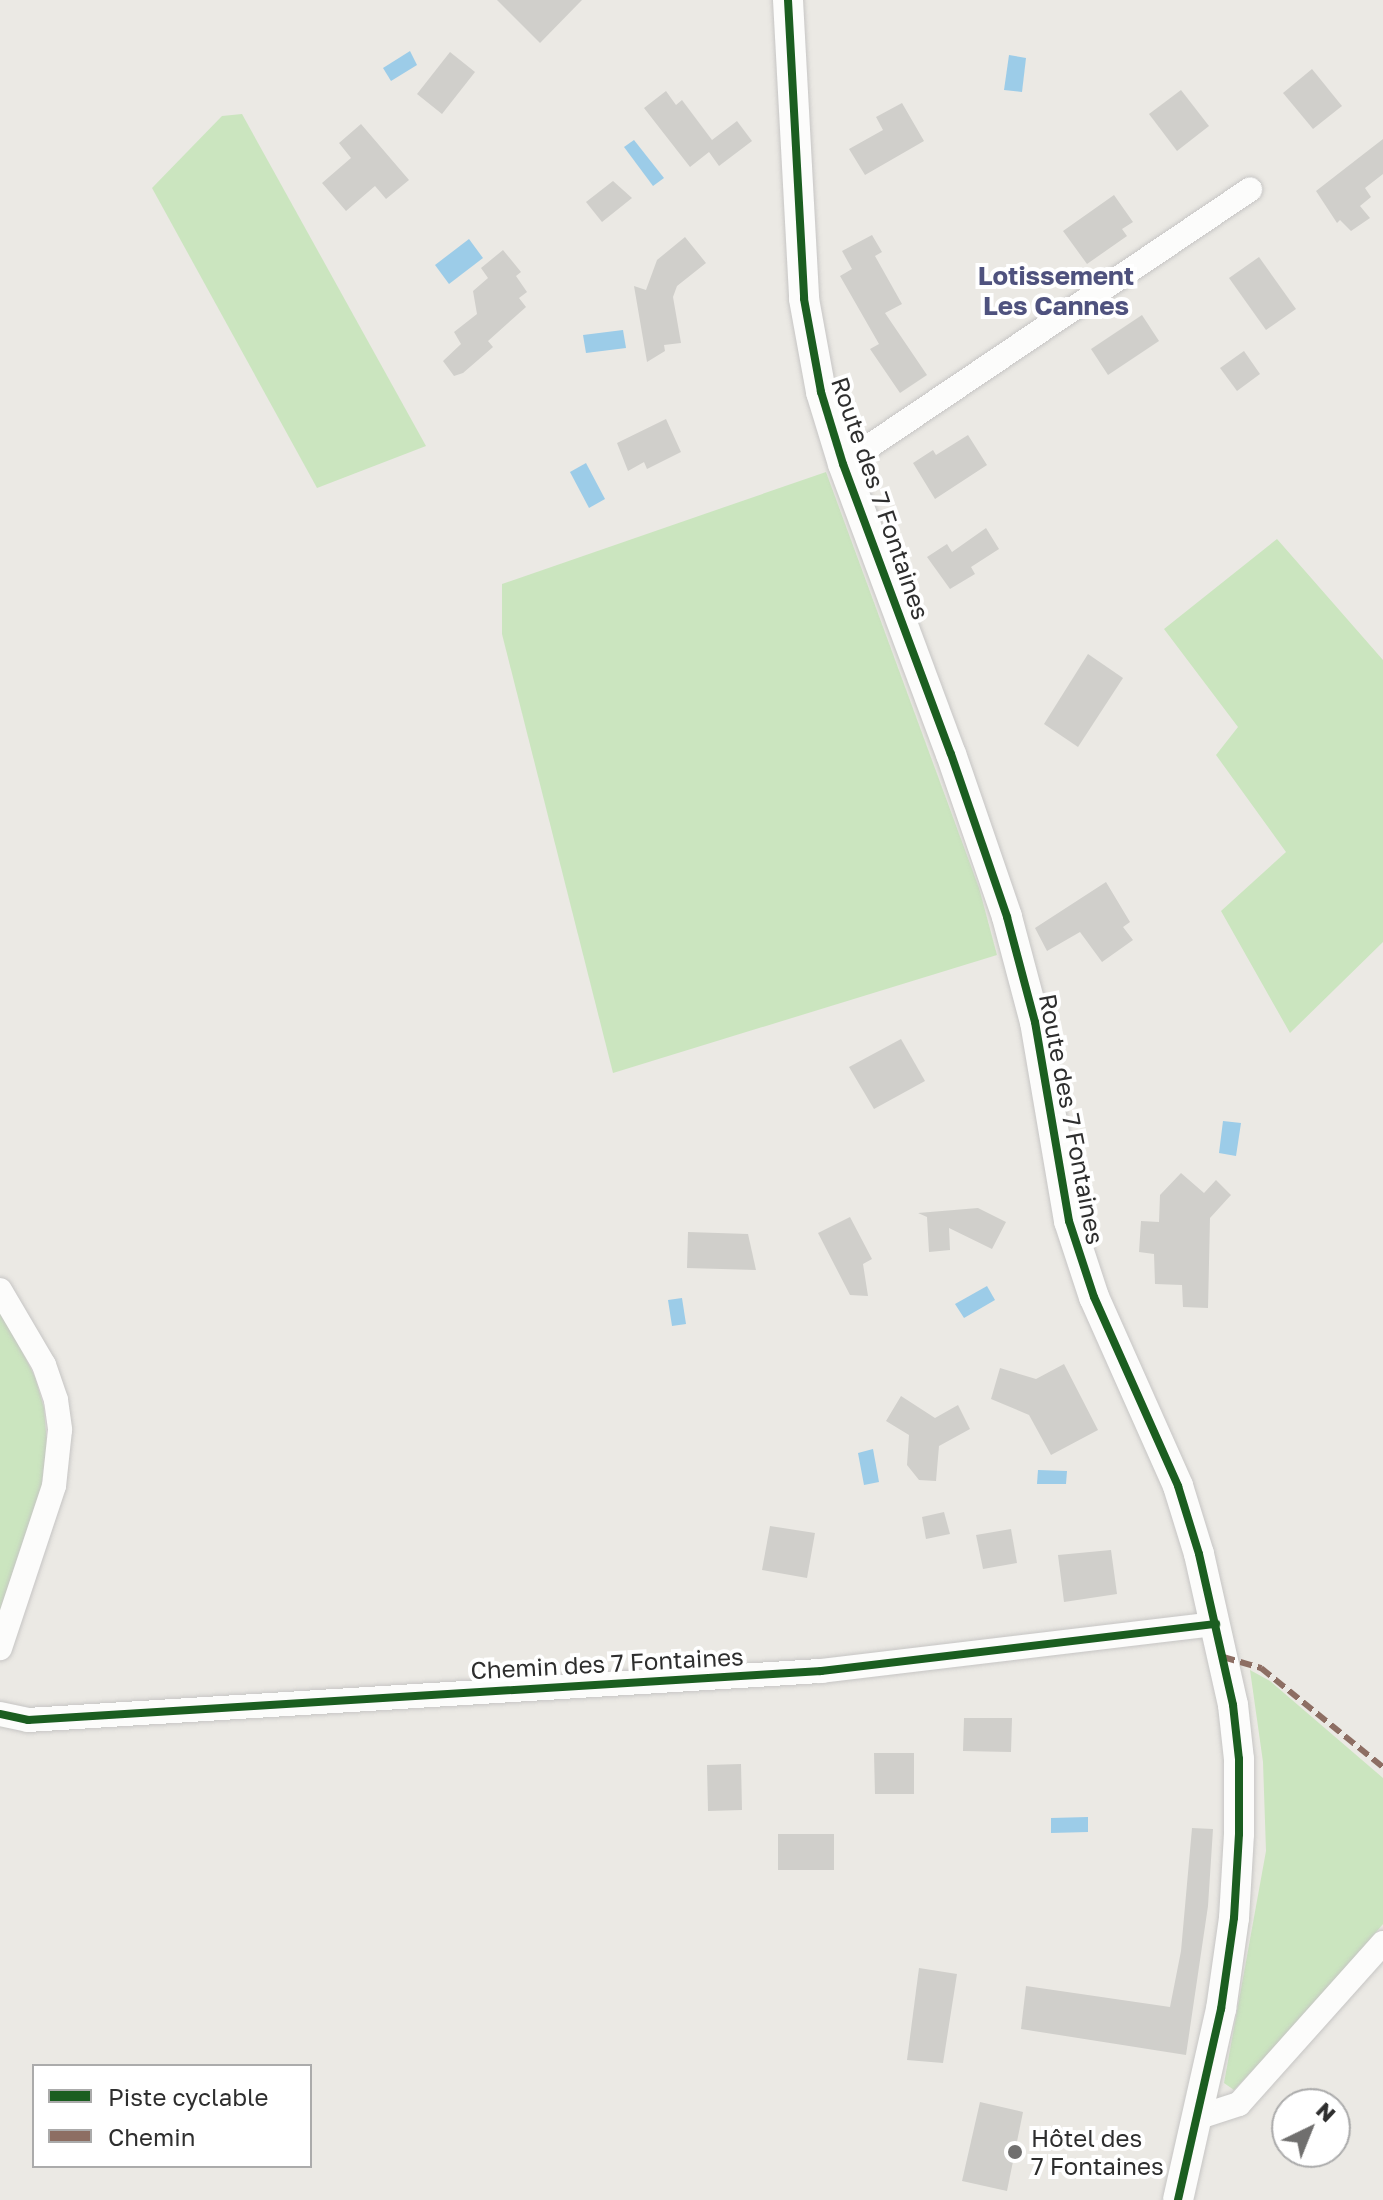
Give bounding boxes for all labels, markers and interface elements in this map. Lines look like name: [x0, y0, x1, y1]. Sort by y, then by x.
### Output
district label: Lotissement Les Cannes: [978, 260, 1134, 322]
street label: Route des 7 Fontaines: [826, 373, 936, 623]
street label: Route des 7 Fontaines: [1034, 991, 1110, 1247]
street label: Chemin des 7 Fontaines: [470, 1641, 744, 1685]
legend: [32, 2064, 312, 2168]
text: Piste cyclable: [108, 2082, 268, 2111]
north arrow: [1271, 2088, 1351, 2168]
text: N: [1311, 2096, 1342, 2127]
text: Chemin: [108, 2122, 195, 2151]
place label: Hôtel des 7 Fontaines: [1031, 2124, 1164, 2180]
marker: Hôtel des 7 Fontaines: [1006, 2143, 1024, 2161]

